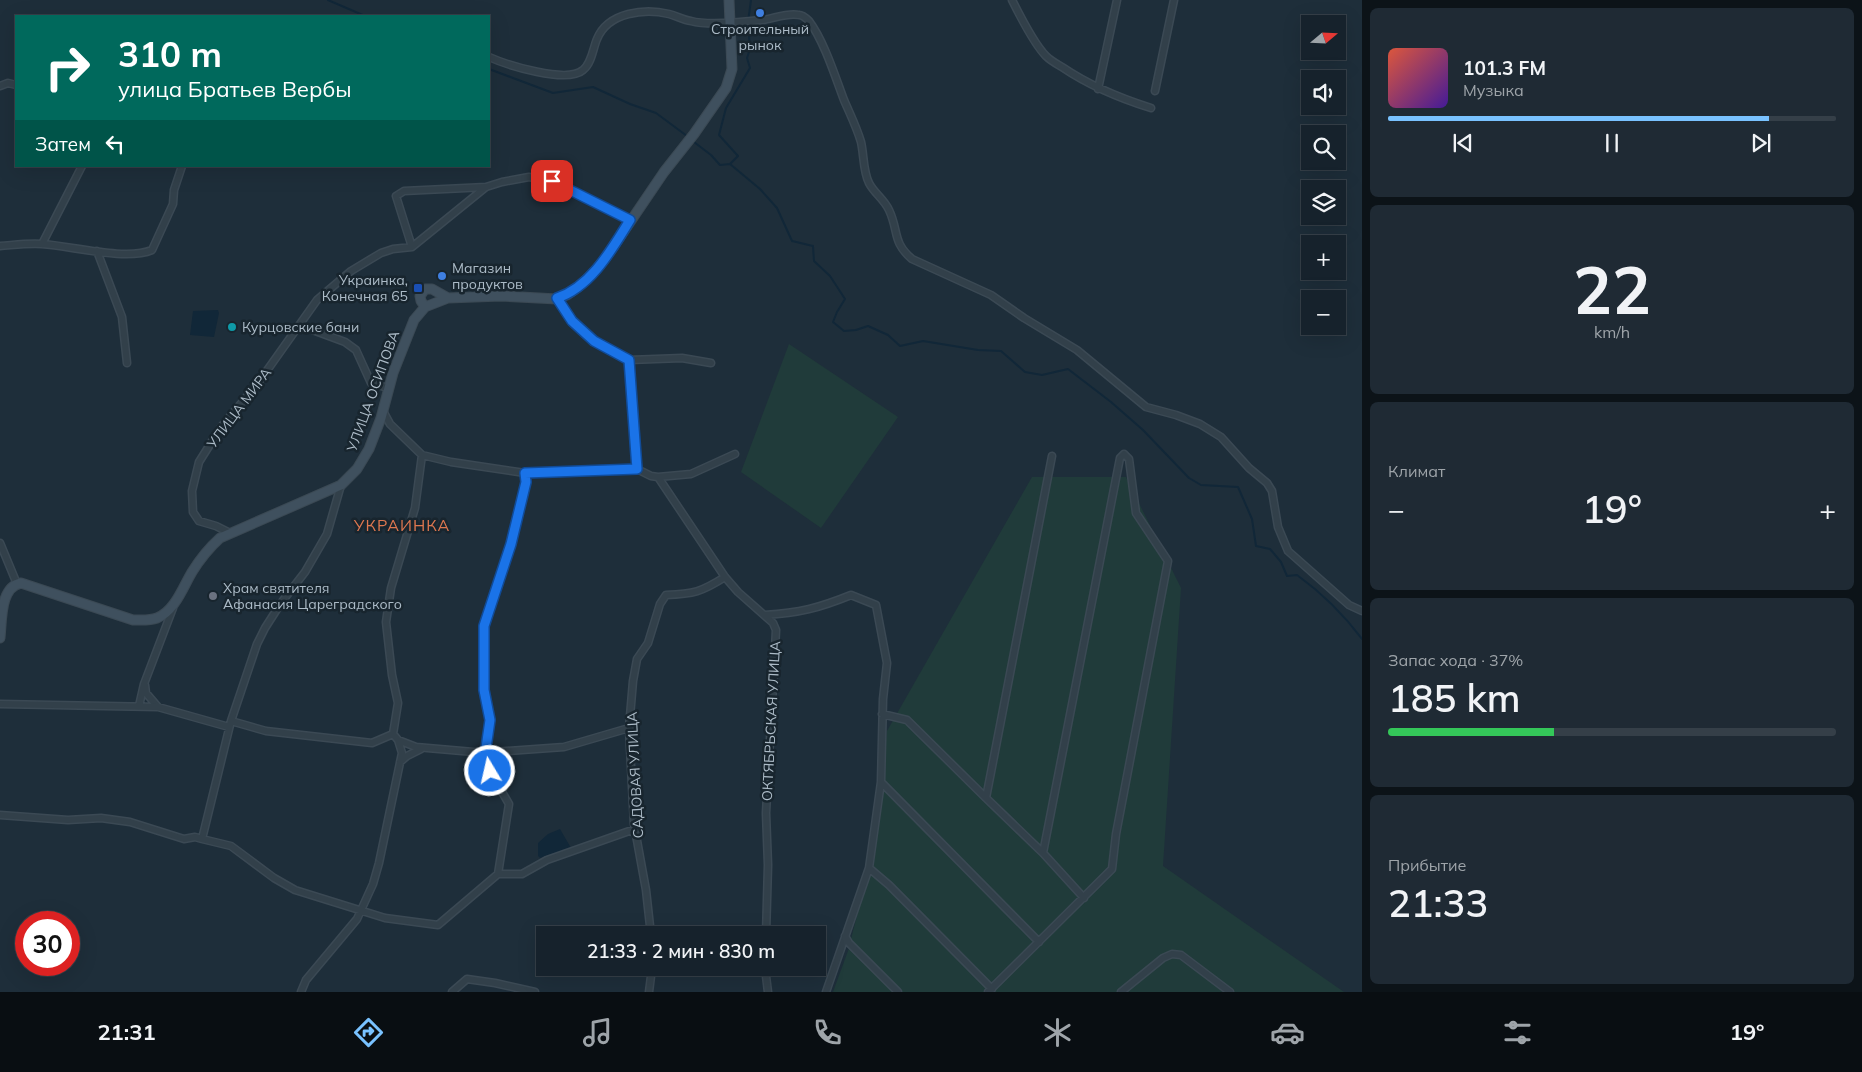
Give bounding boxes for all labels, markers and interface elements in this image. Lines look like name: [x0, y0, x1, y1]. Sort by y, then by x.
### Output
marker: Строительный рынок: [754, 7, 766, 19]
north arrow: [1301, 15, 1346, 60]
map controls: [1301, 15, 1346, 335]
place label: Строительный рынок: [711, 20, 809, 54]
text: 310 m: [118, 32, 222, 76]
icon: right: [35, 35, 100, 100]
text: 101.3 FM: [1463, 56, 1546, 80]
button: sound: [1301, 70, 1346, 115]
text: улица Братьев Вербы: [118, 75, 352, 103]
text: Музыка: [1463, 80, 1524, 100]
button: search: [1301, 125, 1346, 170]
icon: previous: [1449, 129, 1477, 157]
icon: pause: [1598, 129, 1626, 157]
icon: next: [1747, 129, 1775, 157]
icon: left: [101, 130, 129, 158]
text: Затем: [35, 132, 91, 156]
pin: [531, 160, 573, 202]
icon: arrive: [538, 167, 566, 195]
button: layers: [1301, 180, 1346, 225]
button: +: [1301, 235, 1346, 280]
text: 22: [1573, 249, 1651, 330]
place label: Магазин продуктов: [452, 259, 523, 293]
marker: Магазин продуктов: [436, 270, 448, 282]
place label: Украинка, Конечная 65: [322, 271, 408, 305]
marker: Украинка, Конечная 65: [412, 282, 424, 294]
button: −: [1301, 290, 1346, 335]
place label: Курцовские бани: [242, 318, 359, 336]
marker: Курцовские бани: [226, 321, 238, 333]
text: km/h: [1594, 322, 1630, 342]
street label: УЛИЦА ОСИПОВА: [342, 327, 404, 455]
street label: УЛИЦА МИРА: [202, 364, 276, 453]
text: Климат: [1388, 461, 1445, 481]
text: 19°: [1582, 485, 1642, 533]
text: −: [1388, 492, 1405, 527]
text: +: [1819, 492, 1836, 527]
district label: УКРАИНКА: [353, 515, 450, 535]
place label: Храм святителя Афанасия Цареградского: [223, 579, 402, 613]
marker: Храм святителя Афанасия Цареградского: [207, 590, 219, 602]
street label: ОКТЯБРЬСКАЯ УЛИЦА: [758, 640, 784, 801]
text: Запас хода · 37%: [1388, 650, 1523, 670]
text: 185 km: [1388, 674, 1521, 722]
street label: САДОВАЯ УЛИЦА: [623, 711, 647, 839]
position arrow: [463, 744, 515, 796]
text: Прибытие: [1388, 855, 1466, 875]
text: 21:33: [1388, 879, 1488, 927]
speed limit sign: 30: [15, 911, 80, 976]
text: 21:33 · 2 мин · 830 m: [587, 939, 775, 963]
icon: directions: [351, 1015, 386, 1050]
icon: music: [580, 1015, 615, 1050]
icon: phone: [810, 1015, 845, 1050]
icon: climate: [1040, 1015, 1075, 1050]
icon: car: [1270, 1015, 1305, 1050]
icon: filters: [1500, 1015, 1535, 1050]
text: 21:31: [97, 1018, 156, 1046]
text: 19°: [1730, 1018, 1764, 1046]

